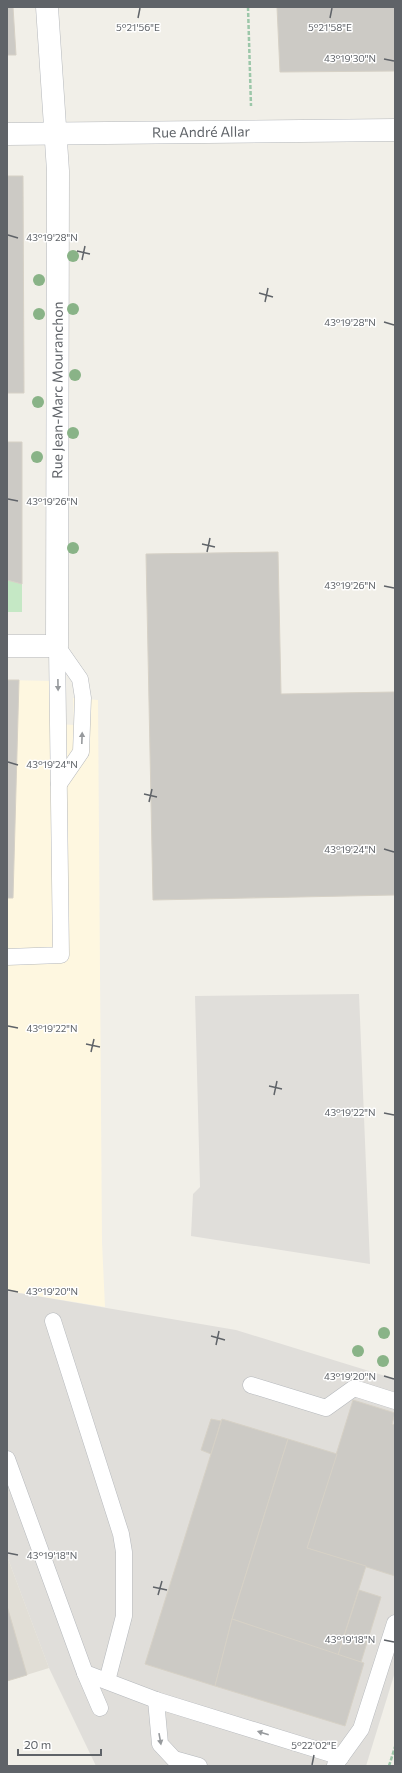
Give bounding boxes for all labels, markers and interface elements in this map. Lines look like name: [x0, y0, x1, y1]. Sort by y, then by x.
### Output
text: 5°21'56"E: [116, 21, 160, 33]
text: 5°21'58"E: [308, 21, 352, 33]
text: 43°19'30"N: [324, 52, 376, 64]
street label: Rue André Allar: [152, 122, 251, 141]
text: 43°19'28"N: [26, 231, 78, 243]
street label: Rue Jean-Marc Mouranchon: [48, 301, 66, 479]
text: 43°19'28"N: [324, 316, 376, 328]
text: 43°19'26"N: [26, 495, 78, 507]
text: 43°19'26"N: [324, 579, 376, 591]
one-way arrow: [55, 679, 61, 692]
one-way arrow: [79, 731, 85, 744]
text: 43°19'24"N: [26, 758, 78, 770]
text: 43°19'24"N: [324, 843, 376, 855]
text: 43°19'22"N: [26, 1022, 78, 1034]
text: 43°19'22"N: [324, 1106, 376, 1118]
text: 43°19'20"N: [26, 1285, 78, 1297]
text: 43°19'20"N: [324, 1370, 376, 1382]
text: 43°19'18"N: [27, 1549, 77, 1561]
text: 43°19'18"N: [325, 1633, 375, 1645]
one-way arrow: [257, 1730, 269, 1736]
scale bar: [18, 1731, 101, 1757]
one-way arrow: [157, 1732, 163, 1745]
text: 20 m: [24, 1737, 51, 1751]
text: 5°22'02"E: [291, 1739, 337, 1751]

